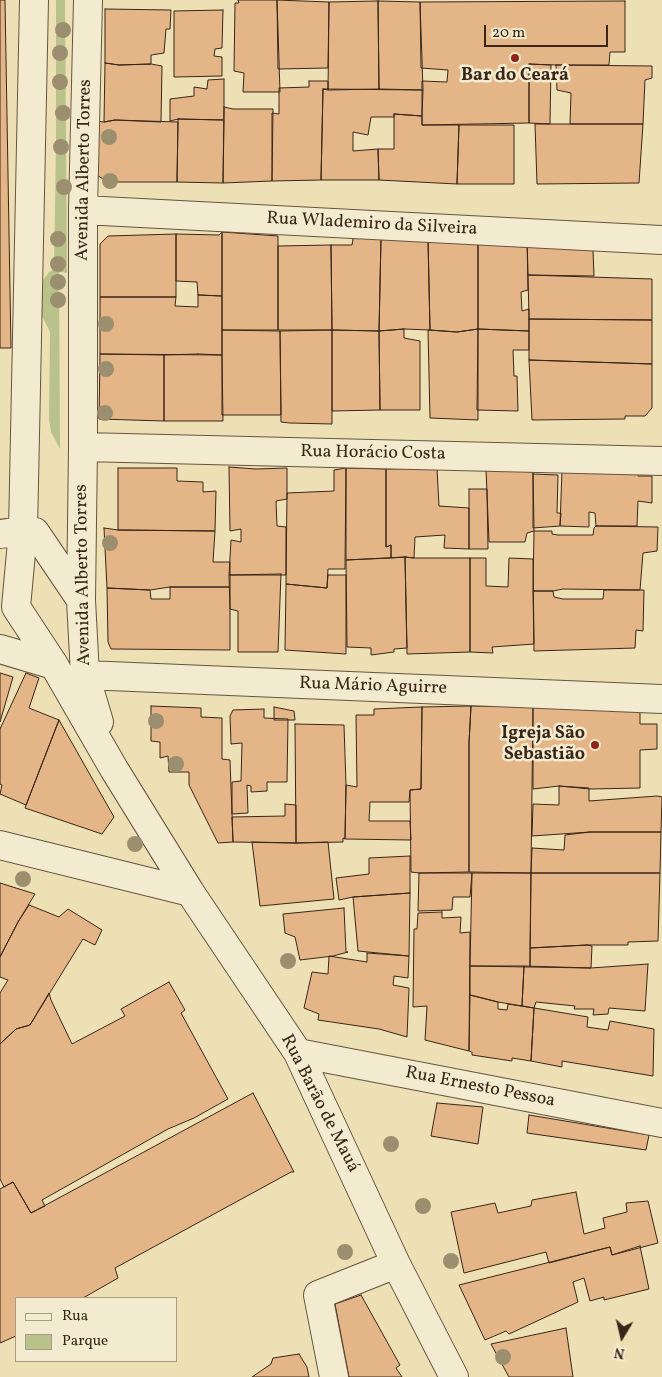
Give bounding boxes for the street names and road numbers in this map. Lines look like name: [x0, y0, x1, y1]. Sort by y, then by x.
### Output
street label: Avenida Alberto Torres: [73, 79, 97, 261]
street label: Rua Wlademiro da Silveira: [266, 209, 478, 241]
street label: Rua Horácio Costa: [300, 442, 446, 466]
street label: Avenida Alberto Torres: [72, 484, 96, 666]
street label: Rua Mário Aguirre: [299, 674, 447, 700]
street label: Rua Barão de Mauá: [275, 1031, 363, 1177]
street label: Rua Ernesto Pessoa: [403, 1063, 557, 1113]

